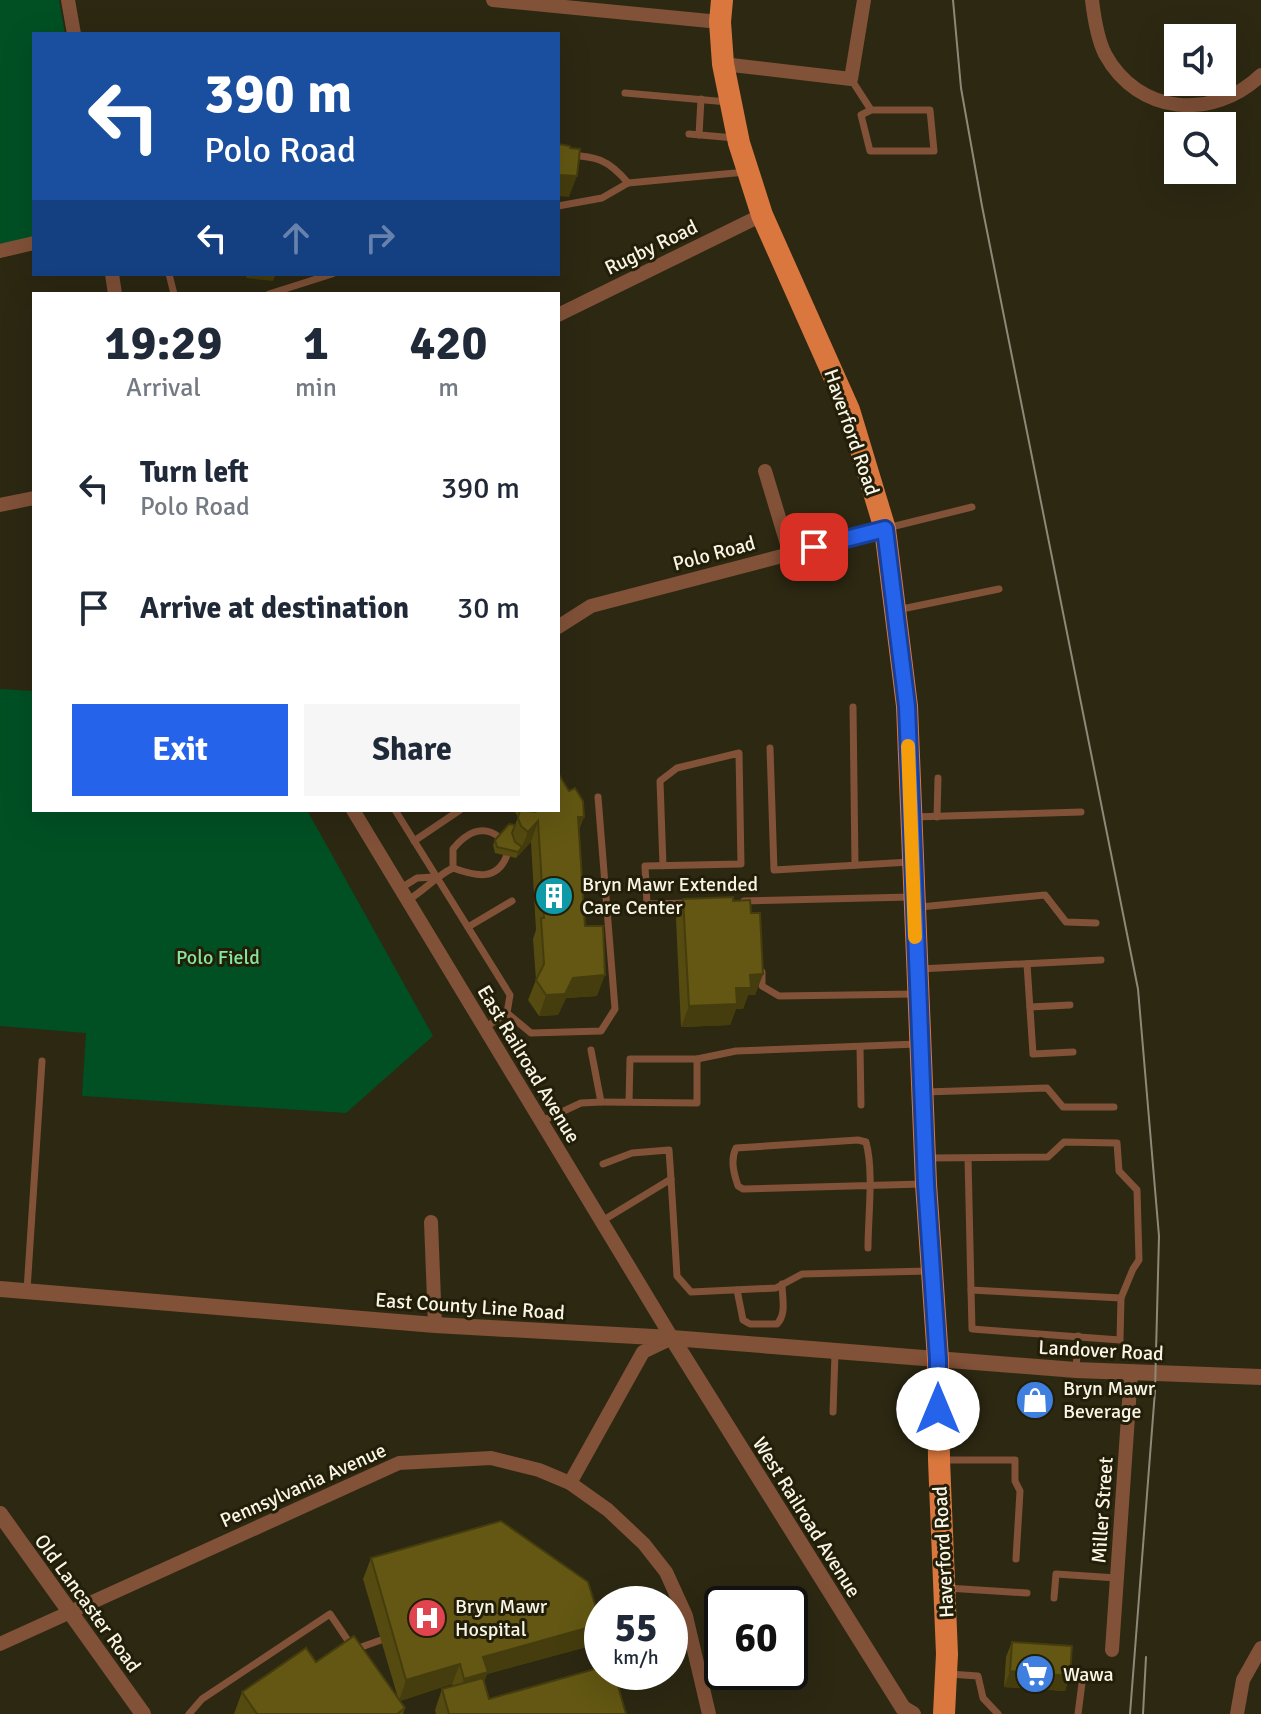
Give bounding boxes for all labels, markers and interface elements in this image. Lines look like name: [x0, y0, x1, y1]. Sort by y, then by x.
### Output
map controls: [1164, 24, 1236, 184]
button: sound: [1164, 24, 1236, 96]
text: 390 m: [204, 59, 352, 128]
icon: left: [72, 64, 176, 168]
button: search: [1164, 112, 1236, 184]
text: Polo Road: [204, 128, 356, 173]
street label: Rugby Road: [601, 214, 702, 281]
icon: left: [190, 216, 234, 260]
icon: ahead: [274, 216, 318, 260]
icon: right: [358, 216, 402, 260]
text: 19:29: [105, 314, 222, 373]
text: 1: [303, 314, 329, 373]
text: 420: [410, 314, 487, 373]
street label: Haverford Road: [818, 366, 885, 499]
text: Arrival: [126, 372, 201, 404]
text: min: [295, 372, 337, 404]
text: m: [438, 372, 459, 404]
text: Turn left: [140, 454, 249, 491]
icon: left: [72, 466, 116, 510]
text: 390 m: [441, 470, 520, 507]
text: Polo Road: [140, 491, 250, 523]
pin: [780, 513, 848, 581]
icon: arrive: [792, 525, 836, 569]
street label: Polo Road: [670, 530, 758, 576]
icon: arrive: [72, 586, 116, 630]
text: Arrive at destination: [140, 590, 409, 627]
text: 30 m: [457, 590, 520, 627]
button: Exit: [72, 704, 288, 796]
button: Share: [304, 704, 520, 796]
place label: Bryn Mawr Extended Care Center: [582, 872, 758, 920]
building icon: Bryn Mawr Extended Care Center: [533, 875, 575, 917]
park label: Polo Field: [176, 945, 260, 970]
street label: East Railroad Avenue: [472, 981, 586, 1148]
street label: East County Line Road: [374, 1287, 566, 1326]
street label: Landover Road: [1038, 1335, 1164, 1366]
position arrow: [896, 1367, 980, 1451]
place label: Bryn Mawr Beverage: [1063, 1376, 1156, 1424]
shop icon: Bryn Mawr Beverage: [1014, 1379, 1056, 1421]
street label: West Railroad Avenue: [747, 1432, 866, 1602]
street label: Pennsylvania Avenue: [216, 1438, 390, 1533]
street label: Miller Street: [1086, 1456, 1119, 1564]
street label: Haverford Road: [928, 1485, 959, 1619]
street label: Old Lancaster Road: [29, 1529, 146, 1677]
speed limit sign: 60: [704, 1586, 808, 1690]
place label: Bryn Mawr Hospital: [455, 1594, 548, 1642]
hospital icon: Bryn Mawr Hospital: [406, 1597, 448, 1639]
text: 55: [614, 1603, 658, 1653]
text: km/h: [613, 1645, 659, 1670]
supermarket icon: Wawa: [1014, 1653, 1056, 1695]
place label: Wawa: [1063, 1662, 1114, 1687]

